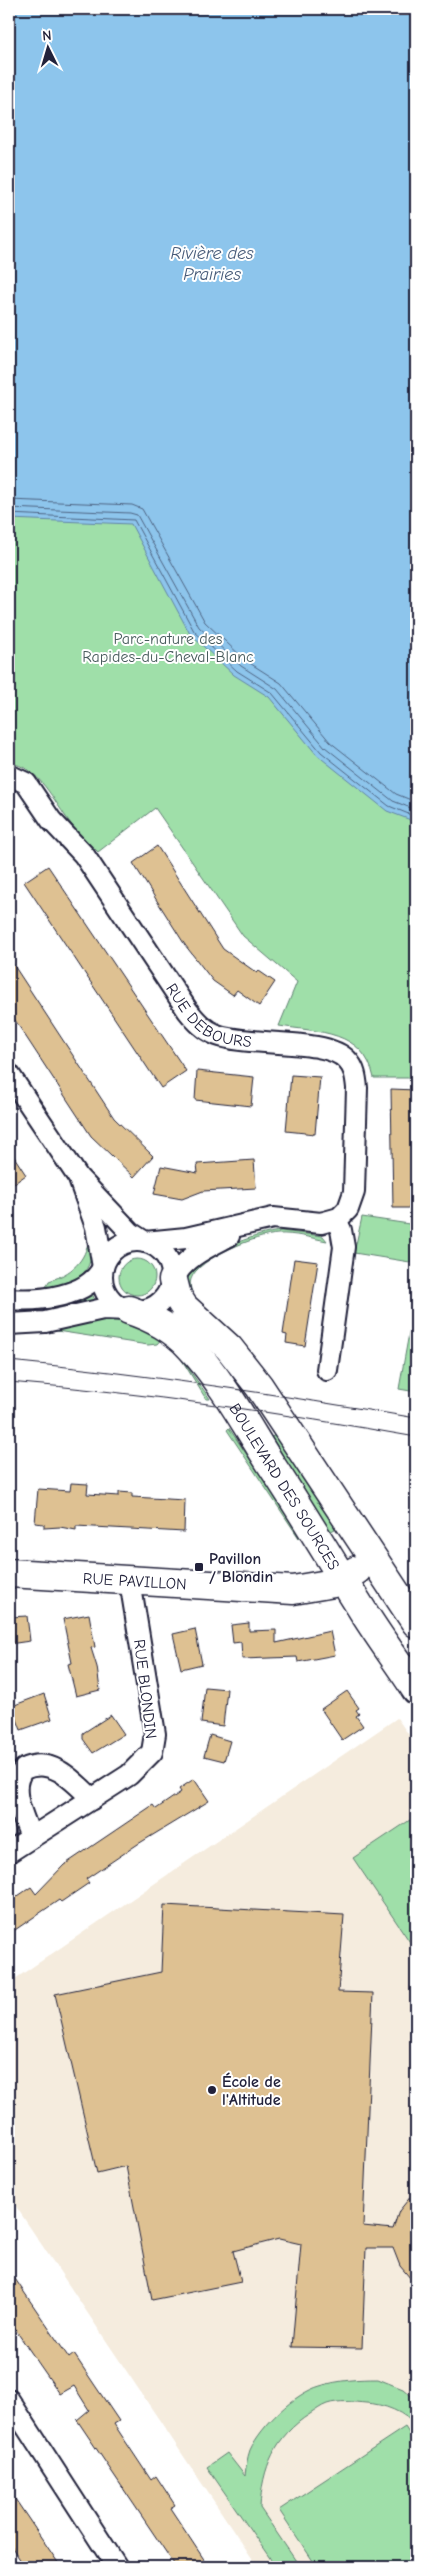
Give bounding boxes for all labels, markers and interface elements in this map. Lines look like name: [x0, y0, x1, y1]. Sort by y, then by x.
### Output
north arrow: [22, 22, 72, 72]
text: N: [42, 27, 52, 44]
water label: Rivière des Prairies: [170, 243, 254, 285]
park label: Parc-nature des Rapides-du-Cheval-Blanc: [82, 630, 254, 666]
street label: RUE DEBOURS: [162, 980, 253, 1051]
street label: BOULEVARD DES SOURCES: [225, 1400, 343, 1574]
place label: Pavillon / Blondin: [209, 1550, 273, 1586]
marker: Pavillon / Blondin: [193, 1561, 205, 1573]
street label: RUE PAVILLON: [82, 1569, 187, 1594]
street label: RUE BLONDIN: [130, 1638, 160, 1740]
place label: École de l'Altitude: [222, 2072, 281, 2109]
marker: École de l'Altitude: [206, 2084, 218, 2096]

